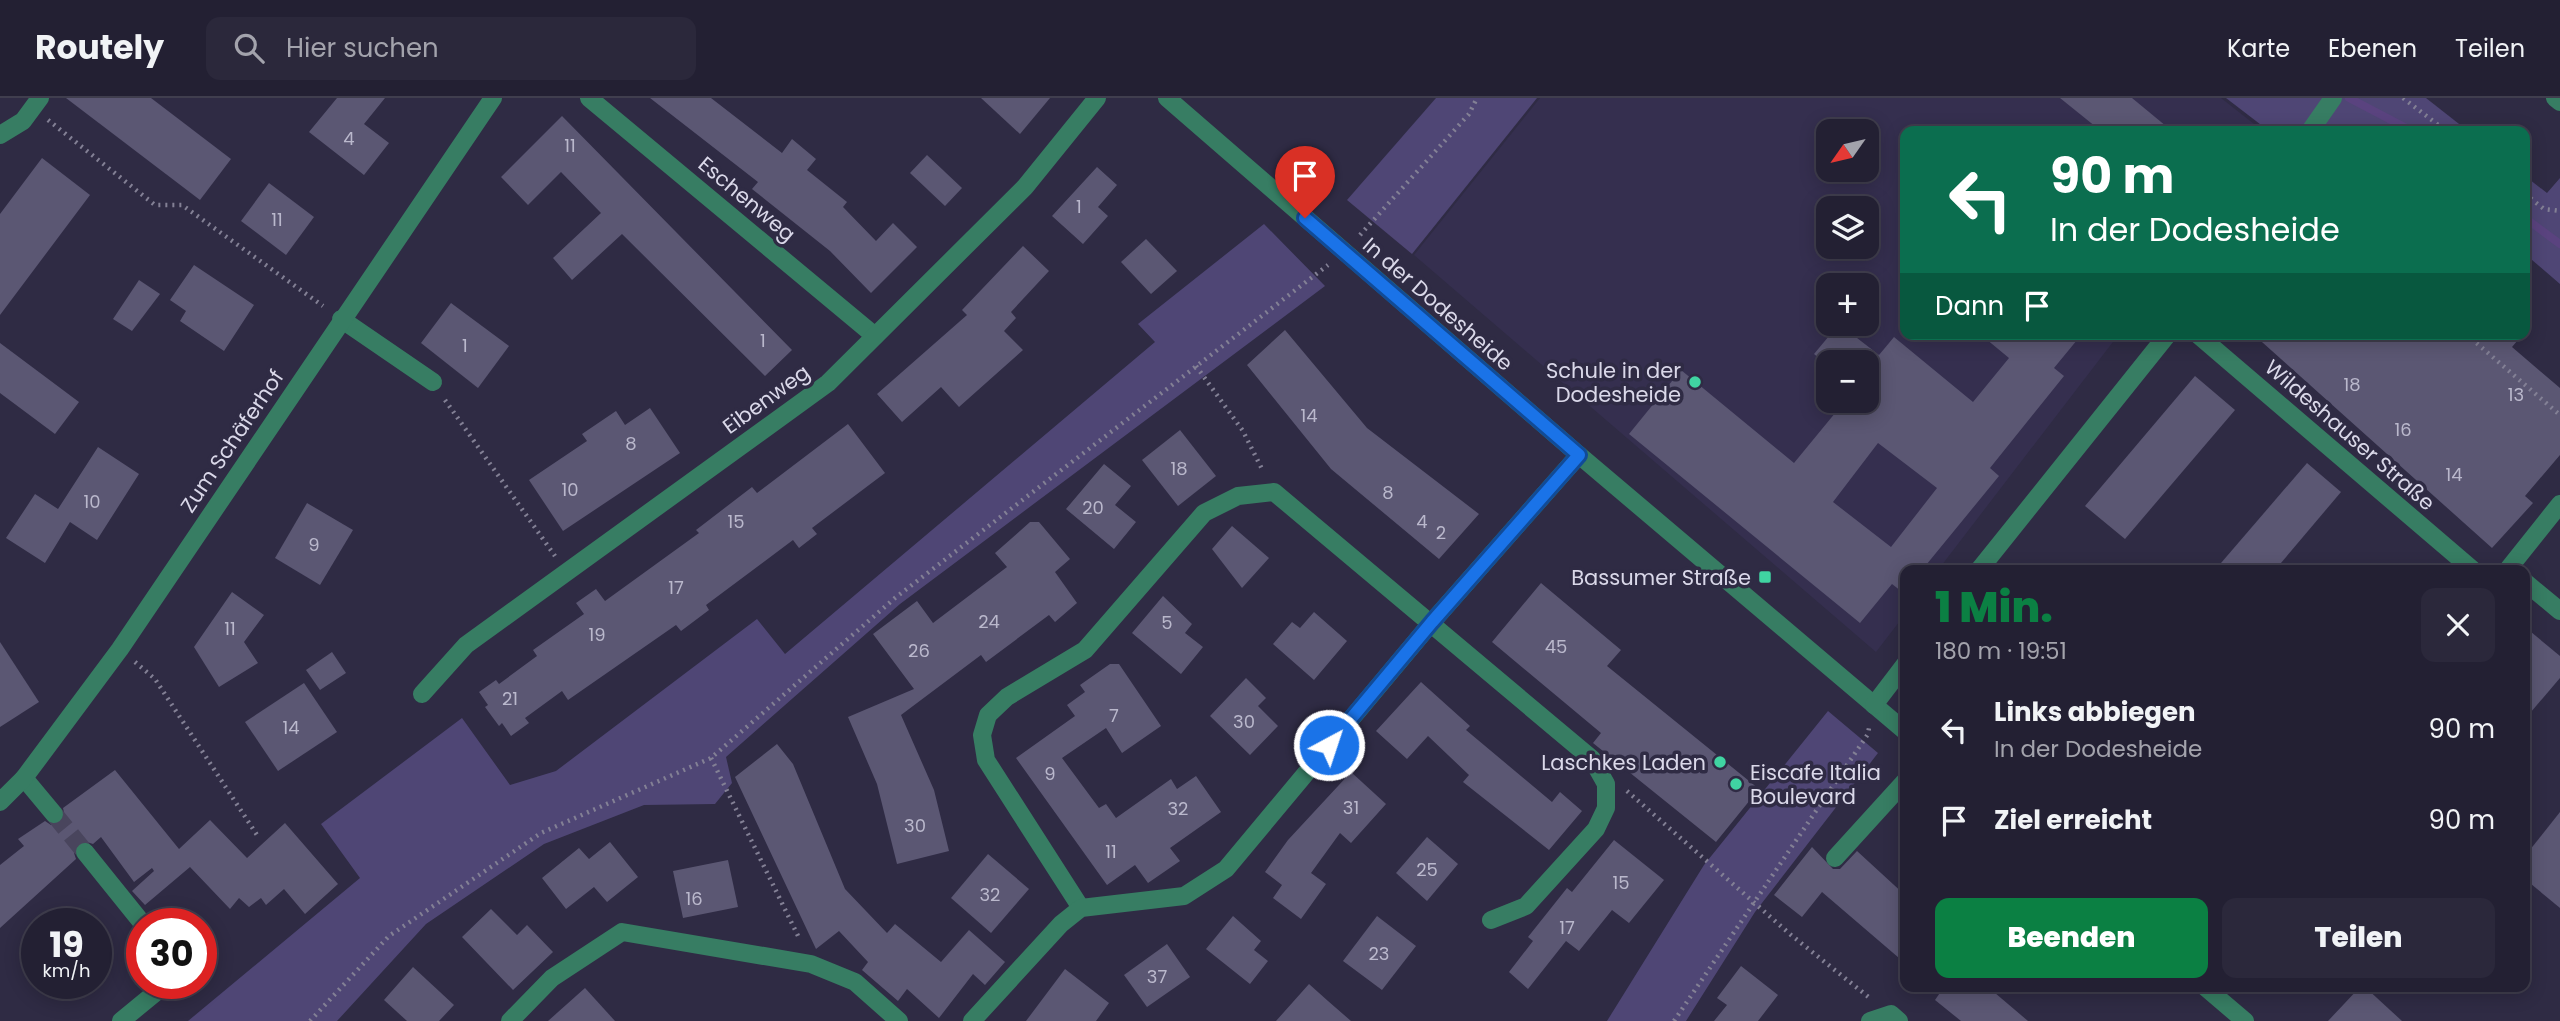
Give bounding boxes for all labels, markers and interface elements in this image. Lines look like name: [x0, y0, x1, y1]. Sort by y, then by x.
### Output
search box: [206, 17, 696, 80]
text: Routely: [35, 24, 164, 71]
icon: search: [230, 29, 268, 67]
text: Hier suchen: [286, 30, 439, 66]
text: Karte: [2227, 32, 2290, 65]
text: Ebenen: [2328, 32, 2417, 65]
text: Teilen: [2455, 32, 2525, 65]
north arrow: [1816, 119, 1880, 182]
map controls: [1816, 119, 1879, 413]
house number: 4: [343, 126, 355, 151]
house number: 11: [564, 133, 576, 158]
text: 90 m: [2050, 142, 2174, 210]
pin: [1275, 146, 1335, 218]
street label: Eschenweg: [692, 150, 802, 248]
icon: left: [1935, 154, 2026, 245]
icon: arrive: [1286, 157, 1324, 195]
house number: 1: [1076, 194, 1082, 219]
button: layers: [1816, 196, 1879, 259]
house number: 11: [271, 207, 283, 232]
text: In der Dodesheide: [2050, 207, 2340, 252]
street label: In der Dodesheide: [1357, 231, 1519, 377]
button: +: [1816, 273, 1879, 336]
icon: arrive: [2018, 287, 2056, 325]
text: Dann: [1935, 288, 2004, 324]
house number: 1: [760, 328, 766, 353]
house number: 1: [462, 333, 468, 358]
button: −: [1816, 350, 1879, 413]
street label: Wildeshauser Straße: [2259, 353, 2441, 517]
place label: Schule in der Dodesheide: [1546, 356, 1681, 409]
street label: Eibenweg: [717, 358, 815, 440]
street label: Zum Schäferhof: [173, 364, 291, 518]
house number: 18: [2343, 372, 2361, 397]
marker: Schule in der Dodesheide: [1687, 374, 1703, 390]
house number: 13: [2508, 382, 2524, 407]
house number: 14: [1300, 403, 1318, 428]
house number: 16: [2394, 417, 2412, 442]
house number: 8: [625, 431, 637, 456]
house number: 18: [1170, 456, 1188, 481]
house number: 14: [2445, 462, 2463, 487]
house number: 10: [561, 477, 579, 502]
house number: 8: [1382, 480, 1394, 505]
house number: 10: [83, 489, 101, 514]
house number: 20: [1082, 495, 1104, 520]
house number: 15: [727, 509, 745, 534]
house number: 4: [1416, 509, 1428, 534]
house number: 2: [1436, 520, 1446, 545]
house number: 9: [308, 532, 320, 557]
place label: Bassumer Straße: [1571, 563, 1751, 592]
marker: Bassumer Straße: [1757, 569, 1773, 585]
house number: 17: [668, 575, 684, 600]
text: 1 Min.: [1935, 578, 2053, 637]
button: close: [2421, 588, 2495, 662]
house number: 24: [978, 609, 1000, 634]
house number: 5: [1161, 610, 1173, 635]
house number: 11: [224, 616, 236, 641]
house number: 19: [588, 622, 606, 647]
house number: 45: [1545, 634, 1567, 659]
text: 180 m · 19:51: [1935, 635, 2067, 667]
house number: 26: [908, 638, 930, 663]
house number: 21: [502, 686, 518, 711]
text: Links abbiegen: [1994, 694, 2196, 730]
house number: 7: [1109, 703, 1119, 728]
position arrow: [1292, 708, 1366, 782]
house number: 30: [1233, 709, 1255, 734]
icon: left: [1935, 711, 1973, 749]
text: 90 m: [2429, 711, 2495, 747]
house number: 14: [282, 715, 300, 740]
text: In der Dodesheide: [1994, 733, 2202, 765]
place label: Laschkes Laden: [1541, 748, 1706, 777]
marker: Laschkes Laden: [1712, 754, 1728, 770]
place label: Eiscafe Italia Boulevard: [1750, 758, 1881, 811]
house number: 9: [1044, 761, 1056, 786]
marker: Eiscafe Italia Boulevard: [1728, 776, 1744, 792]
house number: 31: [1343, 795, 1359, 820]
house number: 32: [1168, 796, 1188, 821]
icon: arrive: [1935, 802, 1973, 840]
text: Ziel erreicht: [1994, 802, 2152, 838]
text: 90 m: [2429, 802, 2495, 838]
house number: 30: [904, 813, 926, 838]
house number: 11: [1105, 839, 1117, 864]
house number: 25: [1416, 857, 1438, 882]
house number: 15: [1612, 870, 1630, 895]
house number: 32: [980, 882, 1000, 907]
house number: 16: [685, 886, 703, 911]
button: Beenden: [1935, 898, 2208, 978]
button: Teilen: [2222, 898, 2495, 978]
speed limit sign: 30: [126, 908, 217, 999]
house number: 17: [1559, 915, 1575, 940]
text: 19: [49, 920, 84, 969]
house number: 23: [1369, 941, 1389, 966]
text: km/h: [43, 958, 90, 983]
house number: 37: [1147, 964, 1167, 989]

